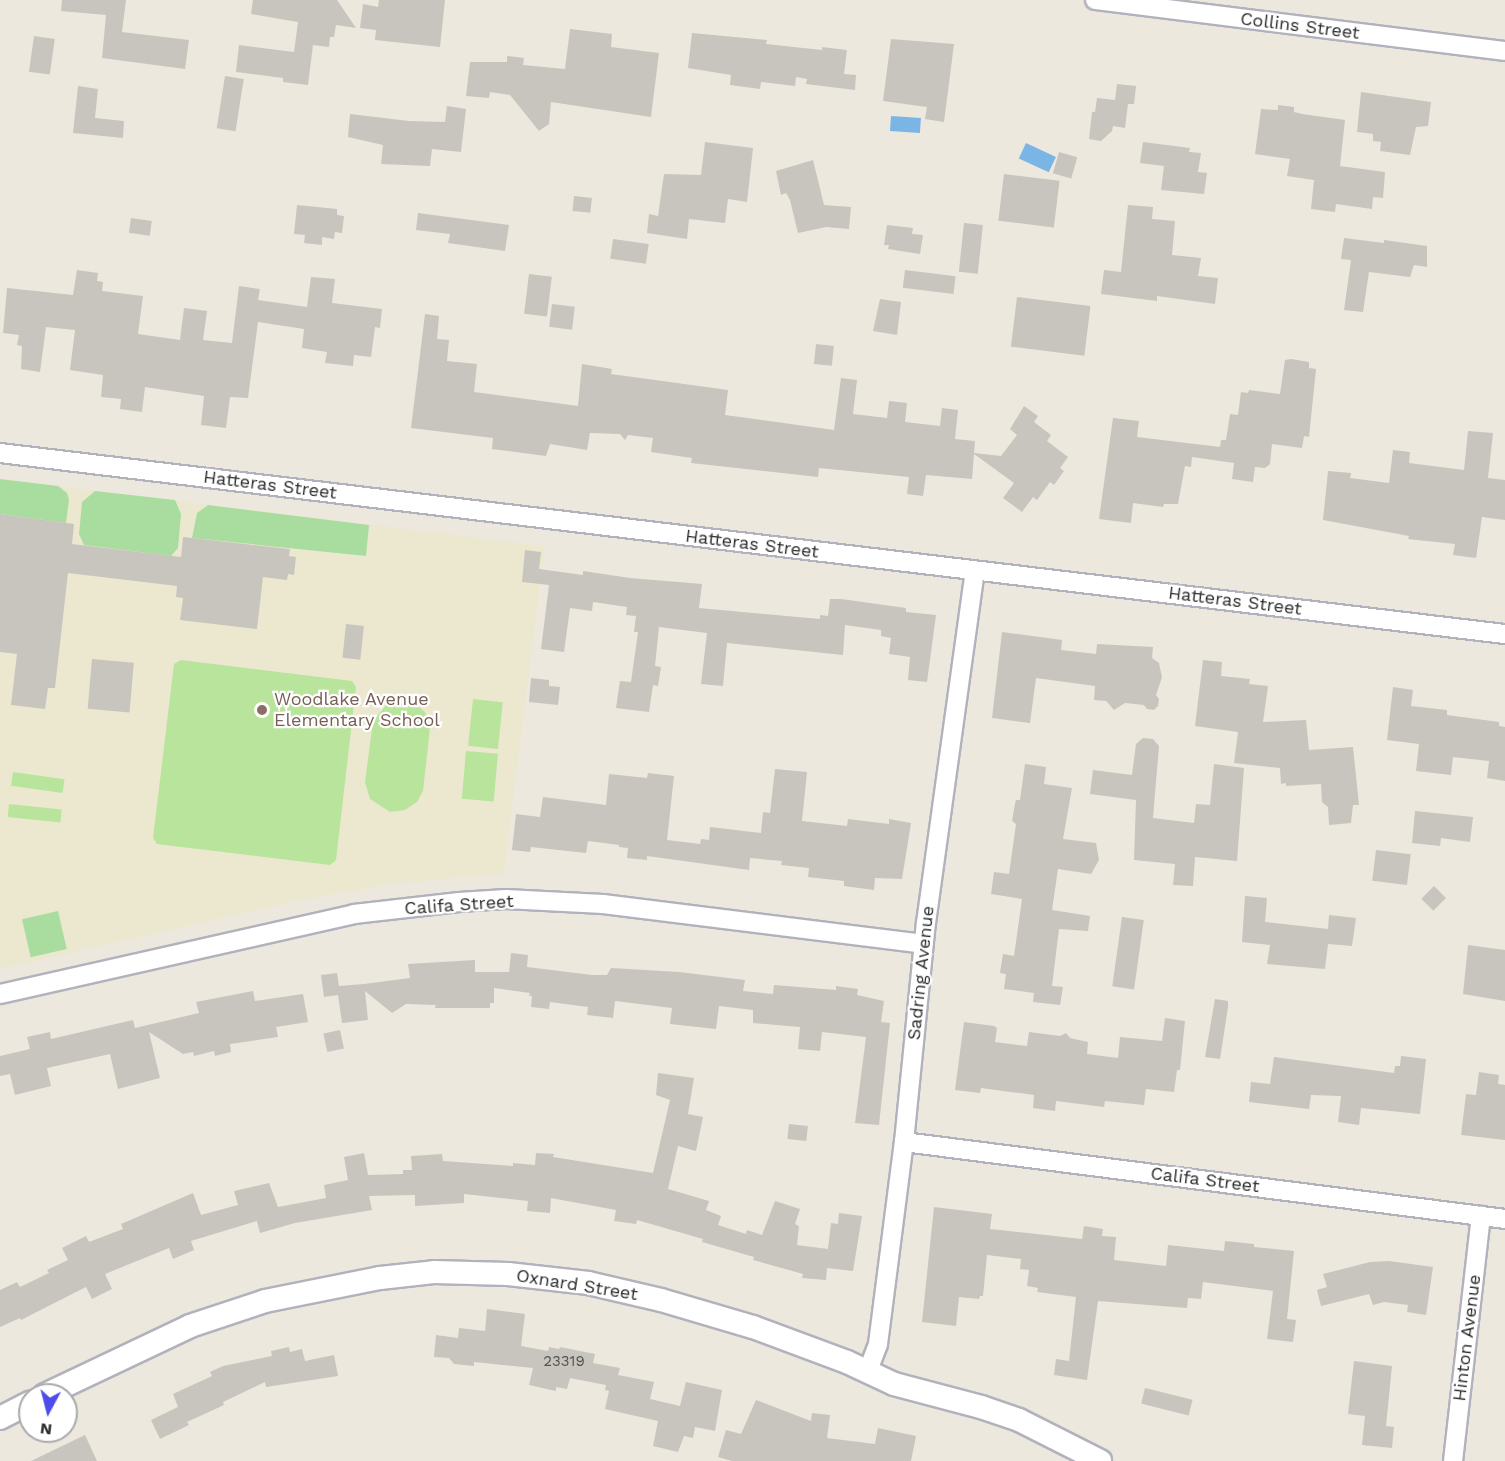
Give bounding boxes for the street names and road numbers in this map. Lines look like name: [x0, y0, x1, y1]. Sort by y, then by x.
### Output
street label: Collins Street: [1239, 8, 1361, 44]
street label: Hatteras Street: [202, 466, 338, 504]
street label: Hatteras Street: [684, 525, 820, 563]
street label: Hatteras Street: [1167, 582, 1303, 620]
street label: Califa Street: [403, 890, 515, 920]
street label: Sadring Avenue: [903, 904, 939, 1042]
street label: Califa Street: [1149, 1163, 1261, 1197]
street label: Oxnard Street: [515, 1265, 639, 1305]
street label: Hinton Avenue: [1448, 1273, 1486, 1403]

